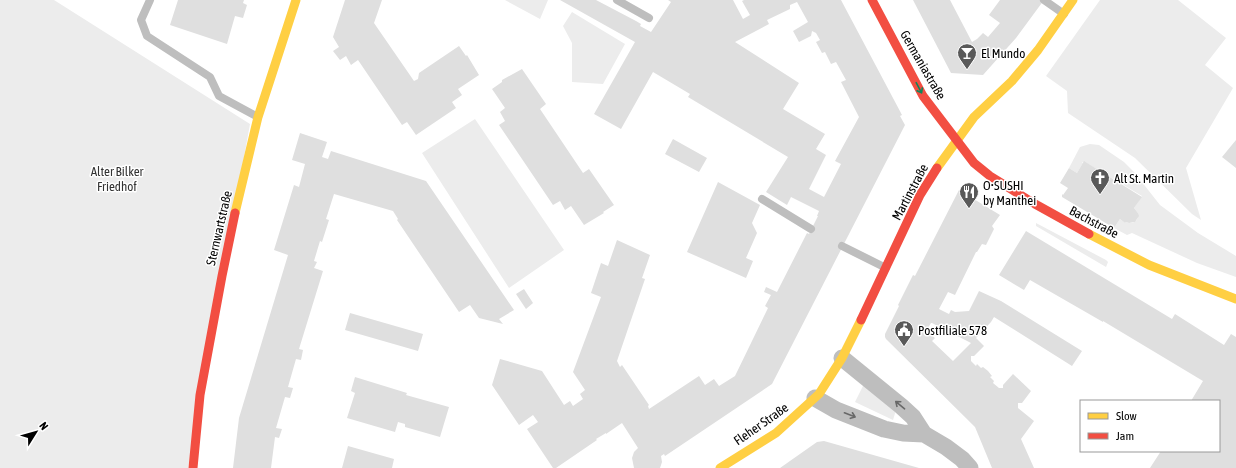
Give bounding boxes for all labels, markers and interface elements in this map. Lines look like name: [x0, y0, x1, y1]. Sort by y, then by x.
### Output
street label: Germaniastraße: [897, 28, 949, 102]
bar icon: El Mundo: [956, 42, 978, 70]
place label: El Mundo: [981, 46, 1025, 61]
one-way arrow: [916, 82, 923, 94]
street label: Martinstraße: [889, 161, 931, 223]
park label: Alter Bilker Friedhof: [91, 164, 144, 194]
church icon: Alt St. Martin: [1089, 167, 1111, 195]
place label: Alt St. Martin: [1114, 171, 1174, 186]
place label: O•SUSHI by Manthei: [983, 178, 1036, 208]
restaurant icon: O•SUSHI by Manthei: [958, 181, 980, 209]
street label: Sternwartstraße: [203, 189, 235, 267]
street label: Bachstraße: [1067, 203, 1121, 241]
public building icon: Postfiliale 578: [893, 319, 915, 347]
place label: Postfiliale 578: [918, 323, 987, 338]
street label: Fleher Straße: [731, 400, 791, 448]
one-way arrow: [894, 400, 905, 409]
legend: [1080, 400, 1220, 452]
text: Slow: [1116, 409, 1137, 423]
north arrow: [16, 412, 56, 452]
one-way arrow: [844, 412, 856, 420]
text: N: [37, 420, 51, 432]
text: Jam: [1116, 429, 1134, 443]

